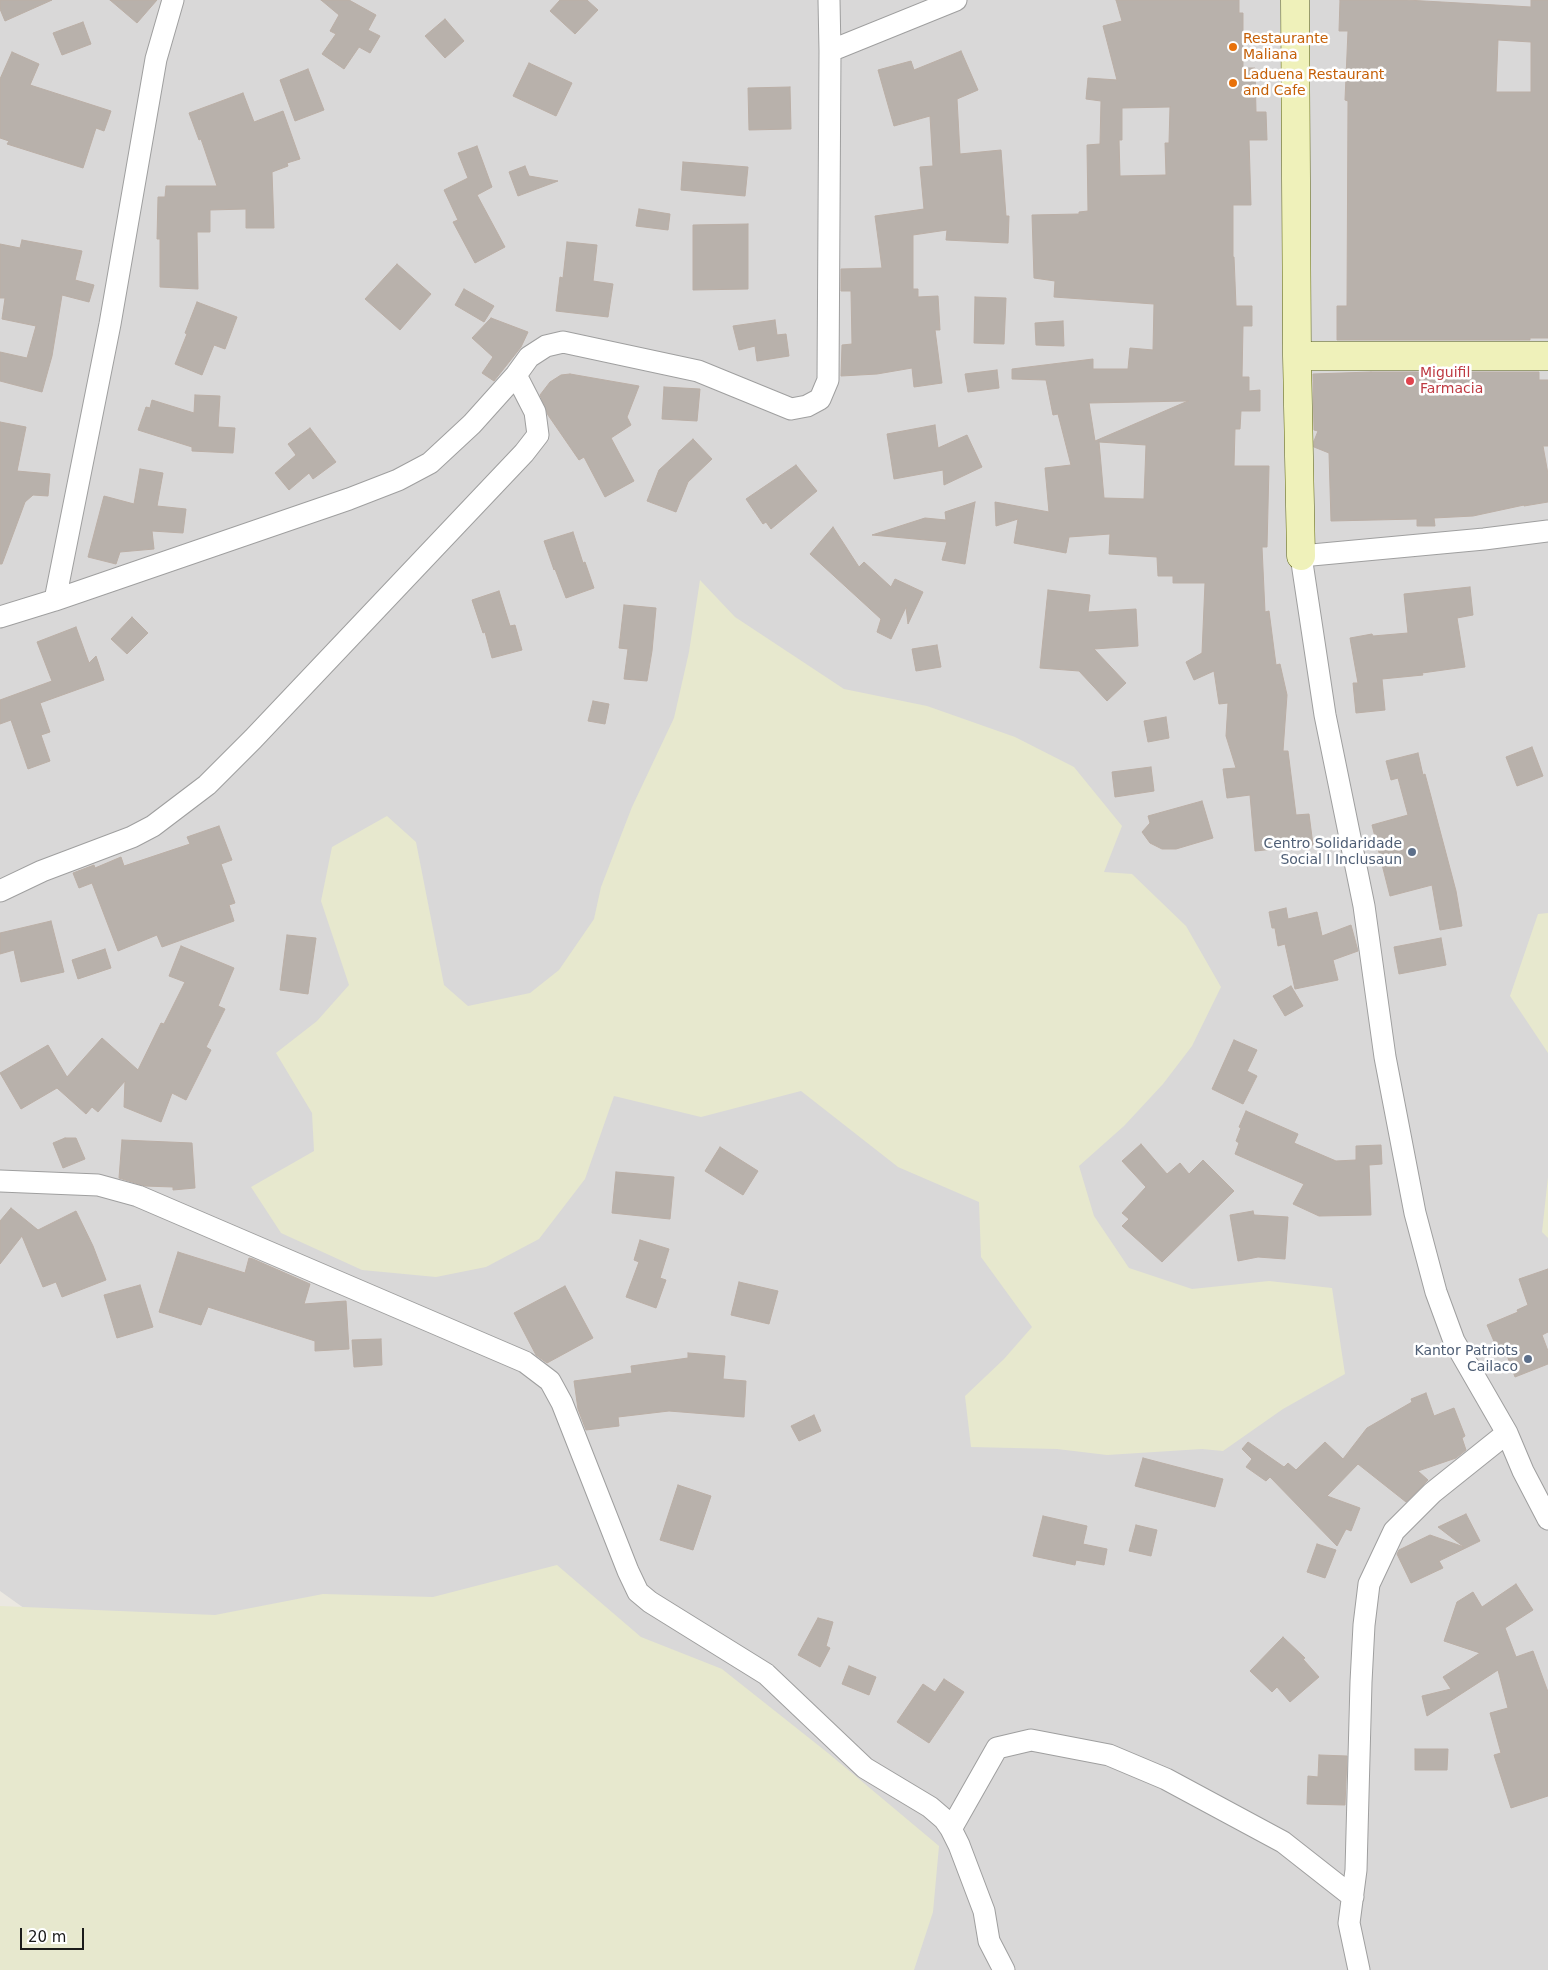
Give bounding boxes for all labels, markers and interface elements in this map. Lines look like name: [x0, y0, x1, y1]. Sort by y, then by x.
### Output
place label: Restaurante Maliana: [1243, 31, 1328, 64]
marker: Restaurante Maliana: [1227, 41, 1239, 53]
place label: Laduena Restaurant and Cafe: [1243, 67, 1384, 100]
marker: Laduena Restaurant and Cafe: [1227, 77, 1239, 89]
place label: Miguifil Farmacia: [1420, 365, 1483, 398]
marker: Miguifil Farmacia: [1404, 375, 1416, 387]
place label: Centro Solidaridade Social I Inclusaun: [1263, 836, 1402, 869]
marker: Centro Solidaridade Social I Inclusaun: [1406, 846, 1418, 858]
place label: Kantor Patriots Cailaco: [1414, 1343, 1518, 1375]
marker: Kantor Patriots Cailaco: [1522, 1353, 1534, 1365]
scale bar: [22, 1918, 86, 1950]
text: 20 m: [28, 1928, 66, 1946]

